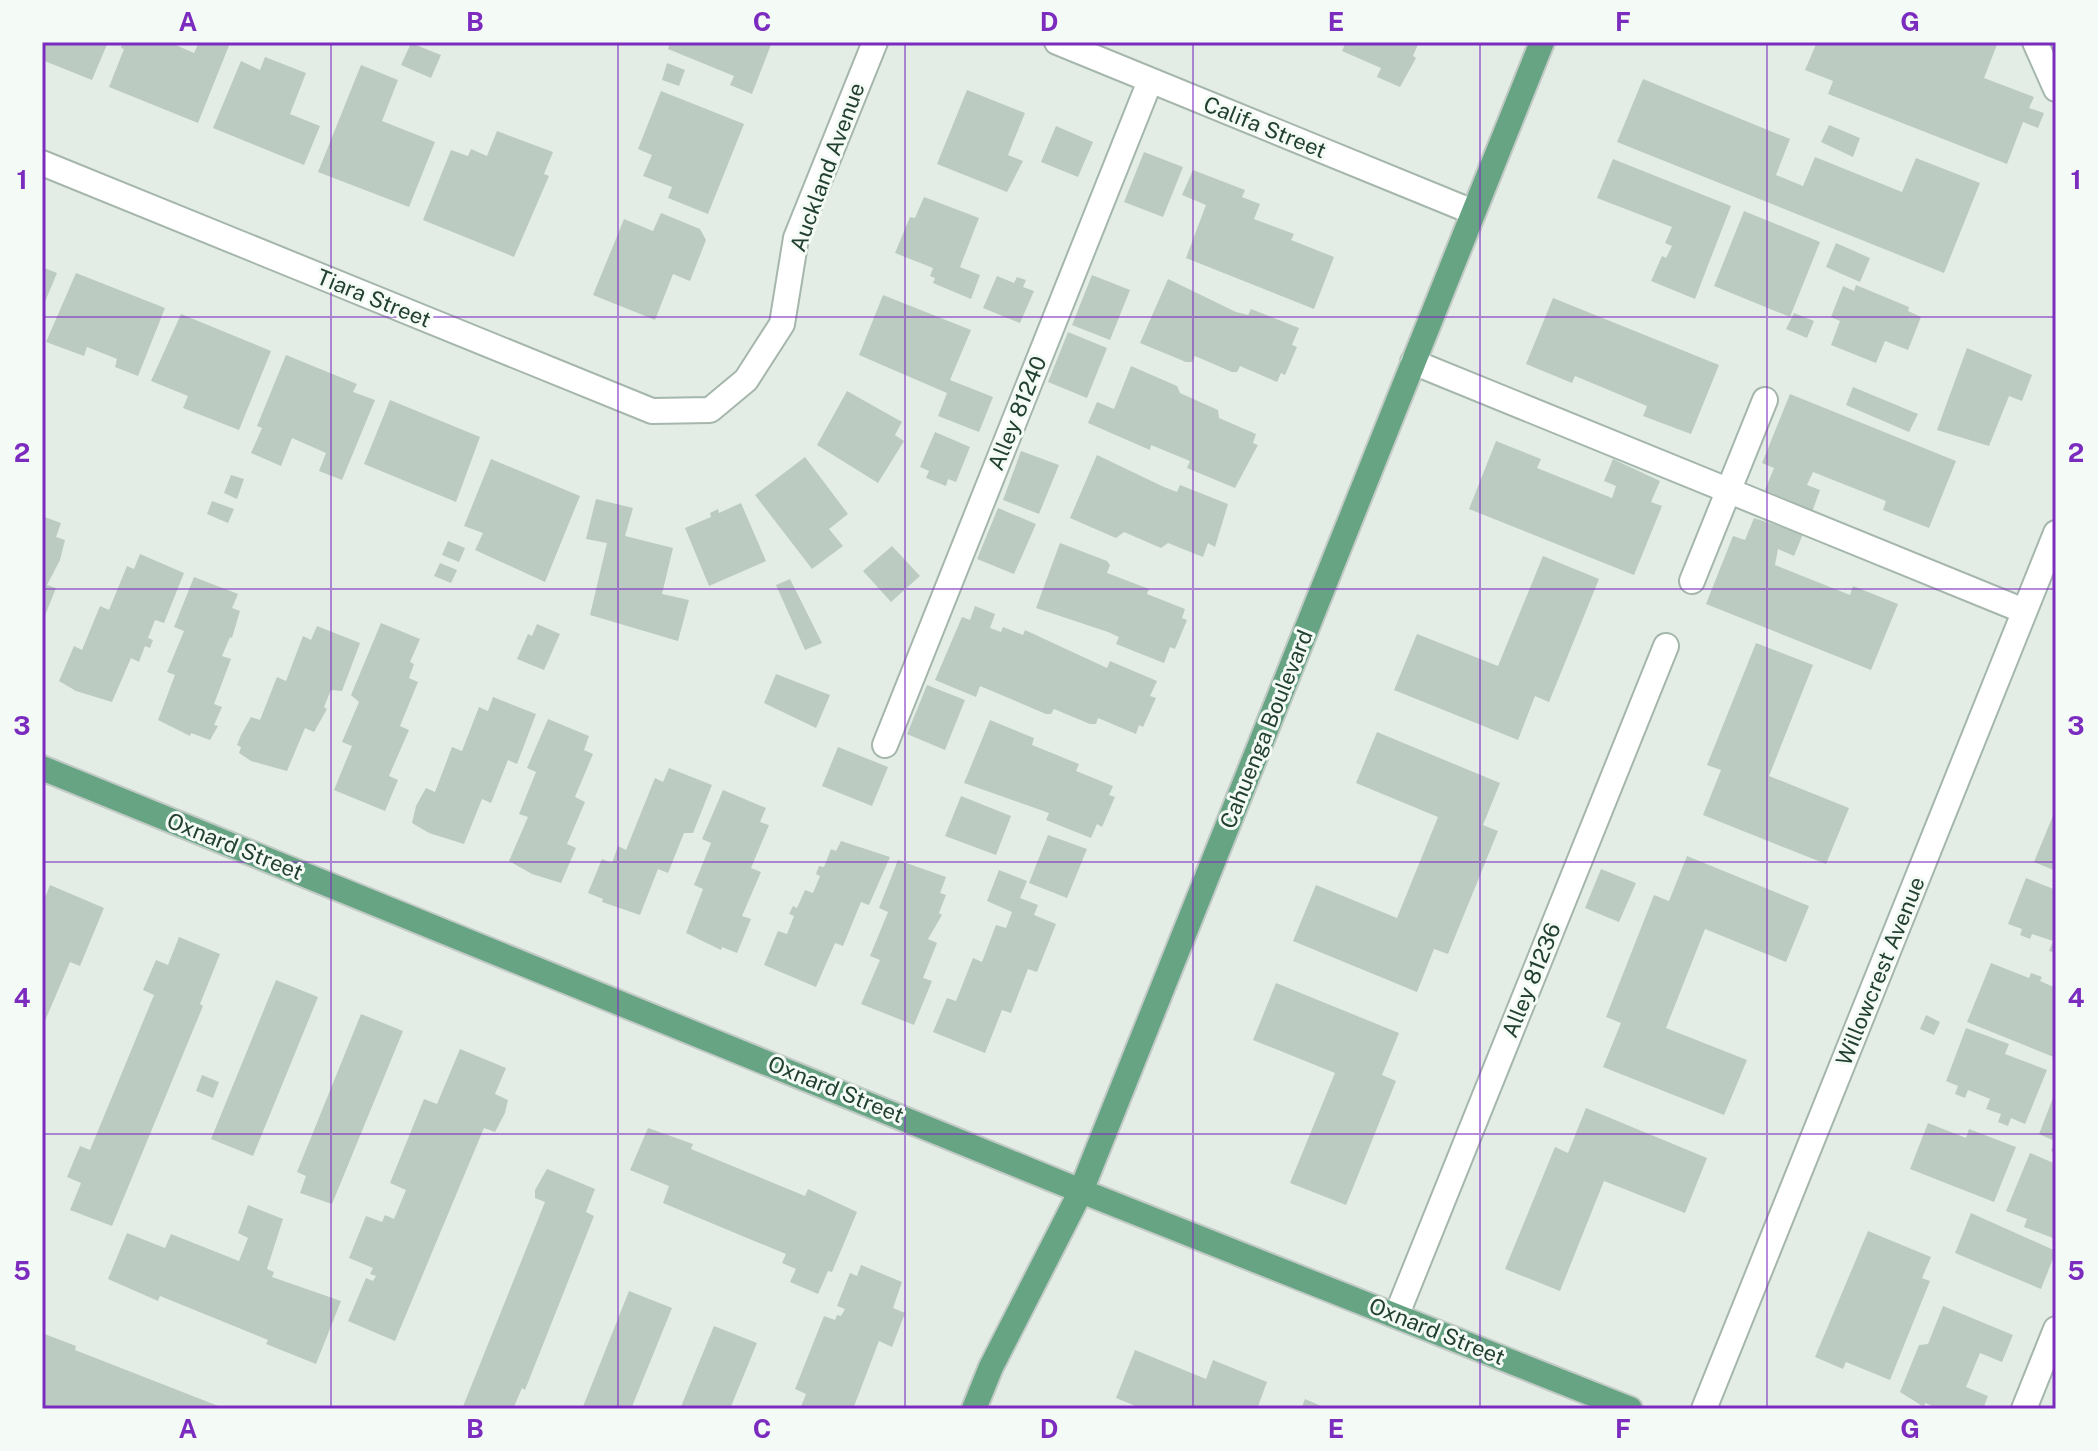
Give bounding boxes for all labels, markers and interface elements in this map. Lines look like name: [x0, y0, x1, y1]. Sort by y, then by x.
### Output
text: A: [179, 6, 198, 37]
text: B: [466, 6, 484, 37]
text: C: [753, 6, 771, 37]
text: D: [1040, 6, 1058, 37]
text: E: [1328, 6, 1344, 37]
text: F: [1615, 6, 1631, 37]
text: G: [1900, 6, 1920, 37]
street label: Auckland Avenue: [784, 79, 870, 255]
street label: Califa Street: [1200, 91, 1330, 163]
text: 1: [16, 164, 28, 195]
text: 1: [2070, 164, 2082, 195]
street label: Tiara Street: [313, 263, 435, 333]
street label: Alley 81240: [982, 352, 1052, 474]
text: 2: [14, 437, 30, 468]
text: 2: [2068, 437, 2084, 468]
street label: Cahuenga Boulevard: [1214, 626, 1318, 832]
text: 3: [13, 710, 31, 741]
text: 3: [2067, 710, 2085, 741]
street label: Oxnard Street: [163, 807, 307, 885]
street label: Willowcrest Avenue: [1830, 873, 1930, 1069]
street label: Alley 81236: [1496, 919, 1566, 1041]
text: 4: [13, 982, 31, 1013]
text: 4: [2067, 982, 2085, 1013]
street label: Oxnard Street: [764, 1050, 908, 1128]
text: 5: [13, 1255, 31, 1286]
text: 5: [2067, 1255, 2085, 1286]
street label: Oxnard Street: [1365, 1292, 1509, 1370]
text: A: [179, 1413, 198, 1444]
text: B: [466, 1413, 484, 1444]
text: C: [753, 1413, 771, 1444]
text: D: [1040, 1413, 1058, 1444]
text: E: [1328, 1413, 1344, 1444]
text: F: [1615, 1413, 1631, 1444]
text: G: [1900, 1413, 1920, 1444]

